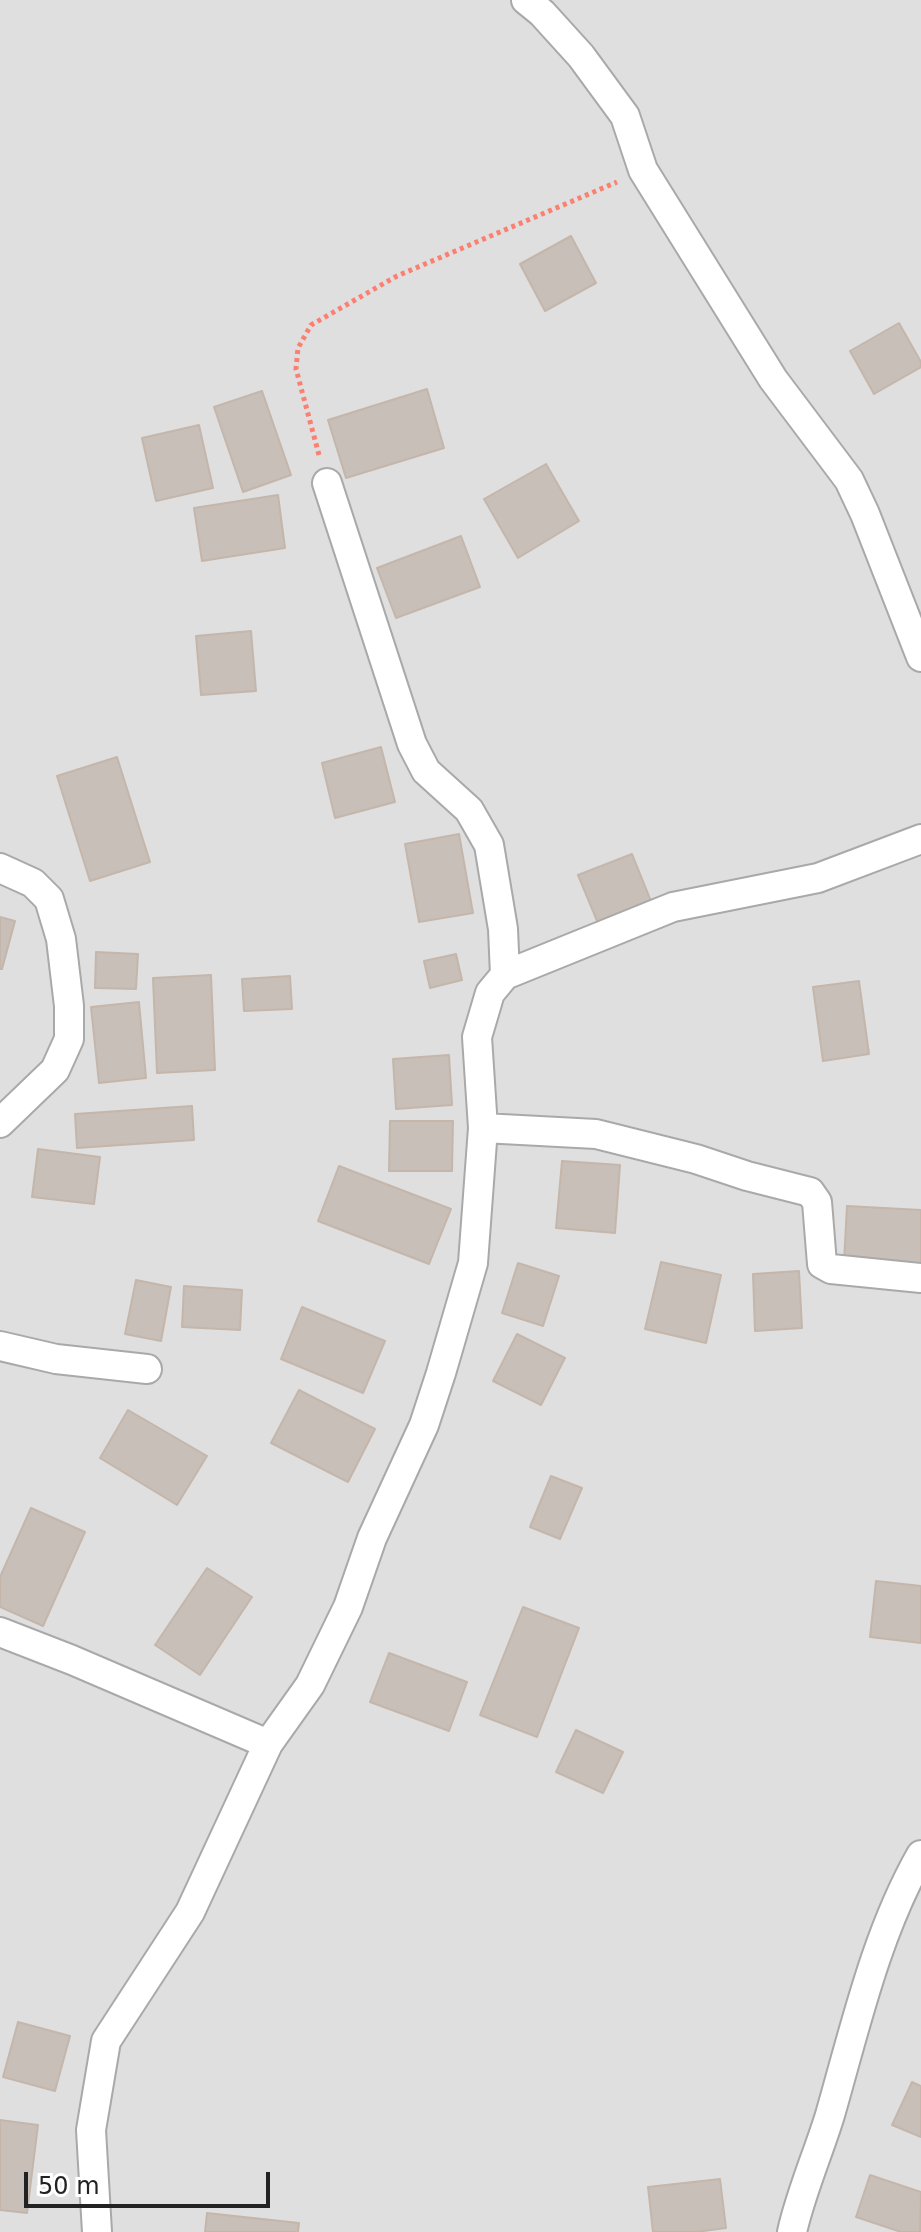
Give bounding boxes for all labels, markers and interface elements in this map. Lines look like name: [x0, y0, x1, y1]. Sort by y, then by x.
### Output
scale bar: [28, 2156, 274, 2206]
text: 50 m: [38, 2172, 100, 2200]

